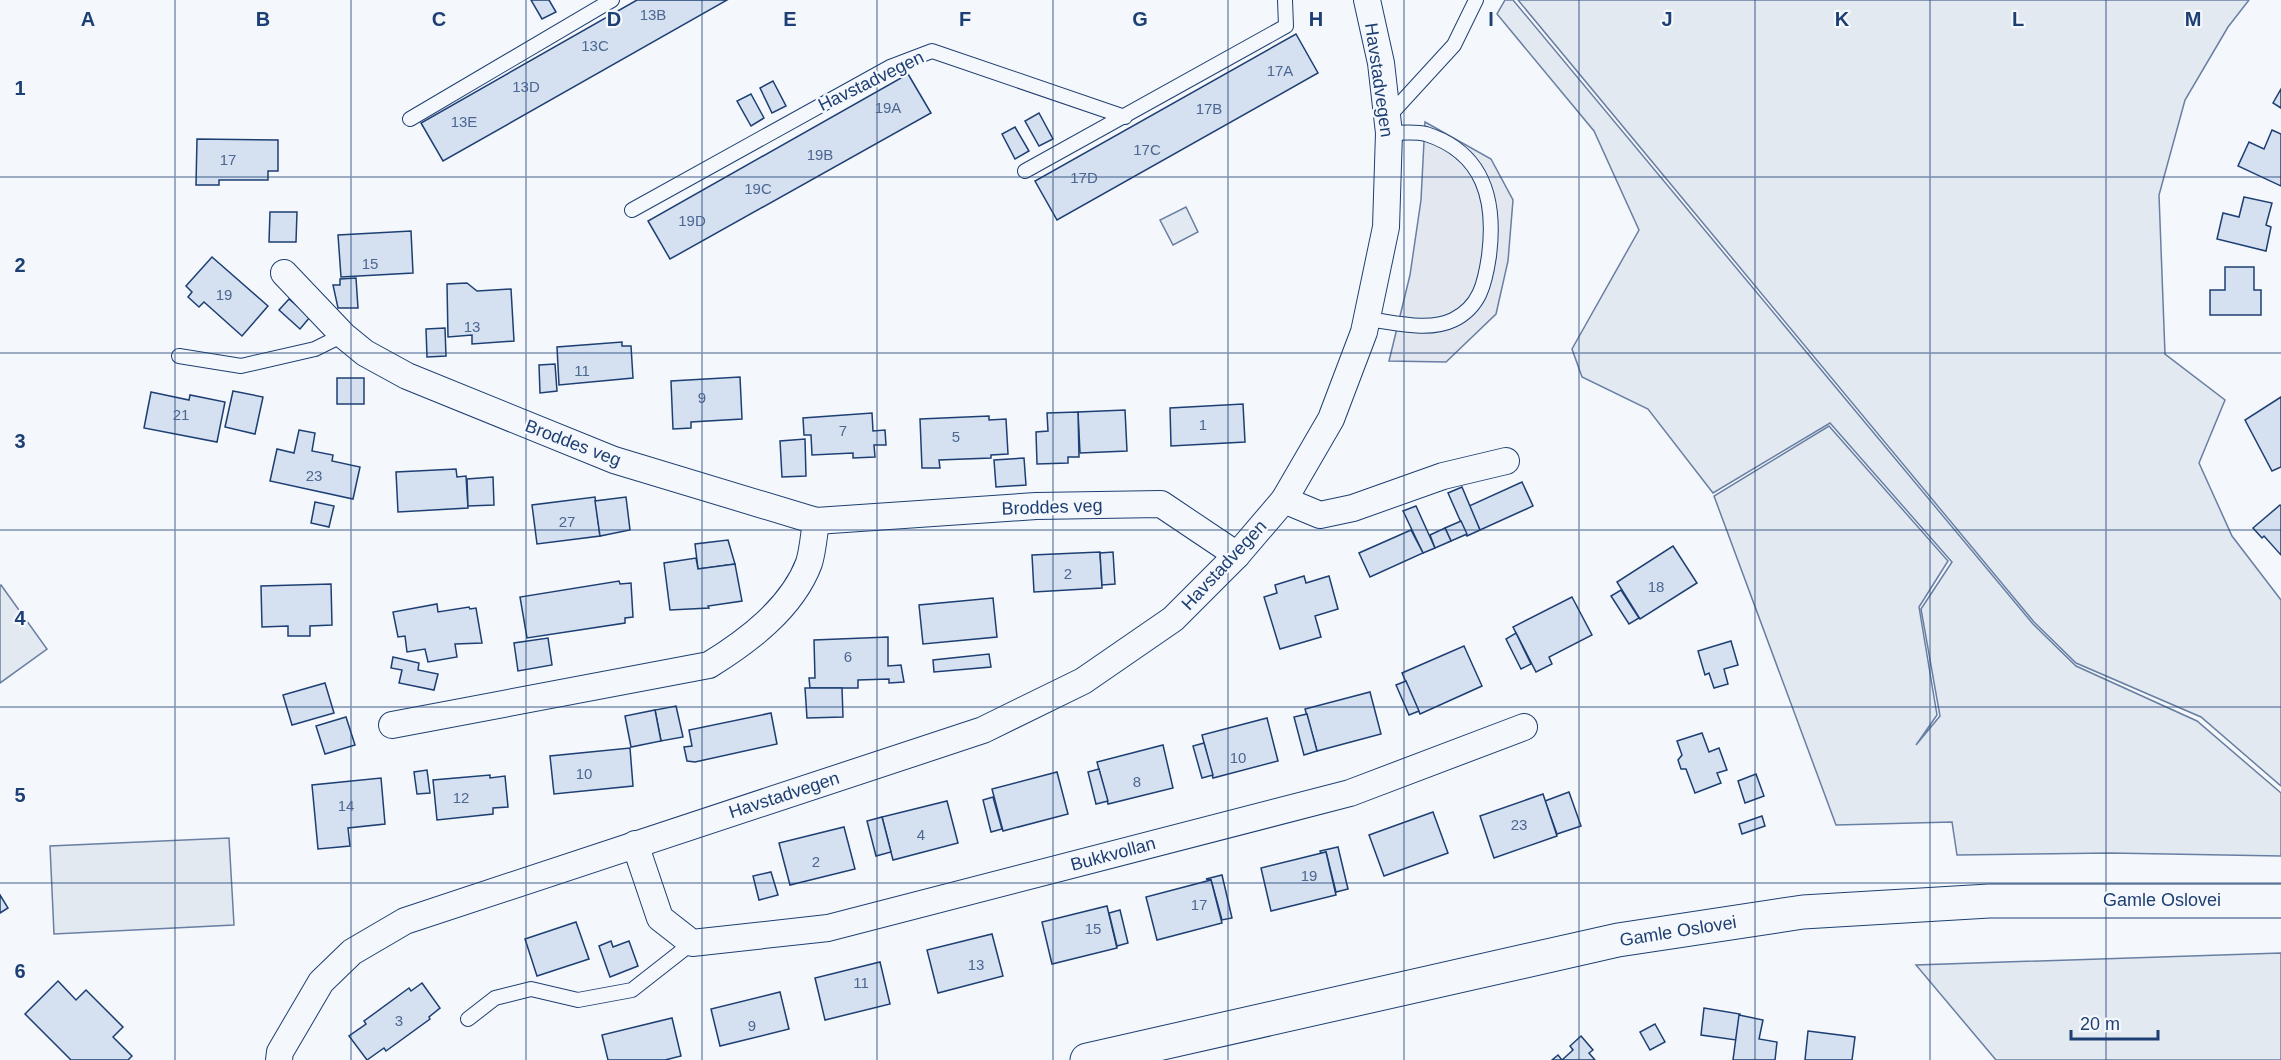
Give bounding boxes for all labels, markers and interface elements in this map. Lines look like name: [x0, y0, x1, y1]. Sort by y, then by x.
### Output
house number: 13B: [640, 6, 666, 23]
text: A: [81, 8, 95, 30]
text: B: [256, 8, 270, 30]
text: C: [432, 8, 446, 30]
text: D: [607, 8, 621, 30]
text: E: [783, 8, 797, 30]
text: F: [959, 8, 971, 30]
text: G: [1132, 8, 1148, 30]
text: H: [1309, 8, 1323, 30]
text: I: [1488, 8, 1494, 30]
text: J: [1661, 8, 1673, 30]
text: K: [1835, 8, 1850, 30]
text: L: [2012, 8, 2024, 30]
text: M: [2185, 8, 2201, 30]
street label: Havstadvegen: [1361, 22, 1397, 138]
house number: 13C: [581, 37, 609, 54]
street label: Havstadvegen: [815, 47, 927, 115]
house number: 17A: [1267, 62, 1293, 79]
text: 1: [14, 77, 26, 99]
house number: 13D: [512, 78, 540, 95]
house number: 19A: [875, 99, 901, 116]
house number: 17B: [1196, 100, 1222, 117]
house number: 13E: [451, 113, 477, 130]
house number: 17C: [1133, 141, 1161, 158]
house number: 19B: [807, 146, 833, 163]
house number: 17: [220, 151, 236, 168]
house number: 17D: [1070, 169, 1098, 186]
house number: 19C: [744, 180, 772, 197]
house number: 19D: [678, 212, 706, 229]
text: 2: [14, 254, 26, 276]
house number: 15: [362, 255, 378, 272]
house number: 19: [216, 286, 232, 303]
house number: 13: [464, 318, 480, 335]
house number: 11: [574, 362, 590, 379]
house number: 9: [698, 389, 706, 406]
house number: 21: [173, 406, 189, 423]
street label: Broddes veg: [522, 416, 624, 470]
house number: 1: [1199, 416, 1207, 433]
house number: 7: [839, 422, 847, 439]
house number: 5: [952, 428, 960, 445]
text: 3: [14, 430, 26, 452]
house number: 23: [306, 467, 322, 484]
street label: Broddes veg: [1001, 495, 1103, 519]
house number: 27: [559, 513, 575, 530]
street label: Havstadvegen: [1177, 516, 1271, 614]
house number: 2: [1064, 565, 1072, 582]
house number: 18: [1648, 578, 1664, 595]
text: 4: [14, 607, 26, 629]
house number: 6: [844, 648, 852, 665]
house number: 10: [1230, 749, 1246, 766]
house number: 10: [576, 765, 592, 782]
street label: Havstadvegen: [726, 768, 842, 822]
house number: 8: [1133, 773, 1141, 790]
text: 5: [14, 784, 26, 806]
house number: 12: [453, 789, 469, 806]
house number: 14: [338, 797, 354, 814]
house number: 23: [1511, 816, 1527, 833]
house number: 4: [917, 826, 925, 843]
street label: Bukkvollan: [1068, 833, 1158, 875]
house number: 2: [812, 853, 820, 870]
house number: 19: [1301, 867, 1317, 884]
street label: Gamle Oslovei: [2103, 890, 2221, 910]
house number: 17: [1191, 896, 1207, 913]
street label: Gamle Oslovei: [1618, 912, 1738, 950]
house number: 15: [1085, 920, 1101, 937]
house number: 13: [968, 956, 984, 973]
text: 6: [14, 960, 26, 982]
house number: 11: [853, 974, 869, 991]
scale bar: [2071, 1003, 2158, 1041]
house number: 3: [395, 1012, 403, 1029]
text: 20 m: [2080, 1014, 2120, 1034]
house number: 9: [748, 1017, 756, 1034]

